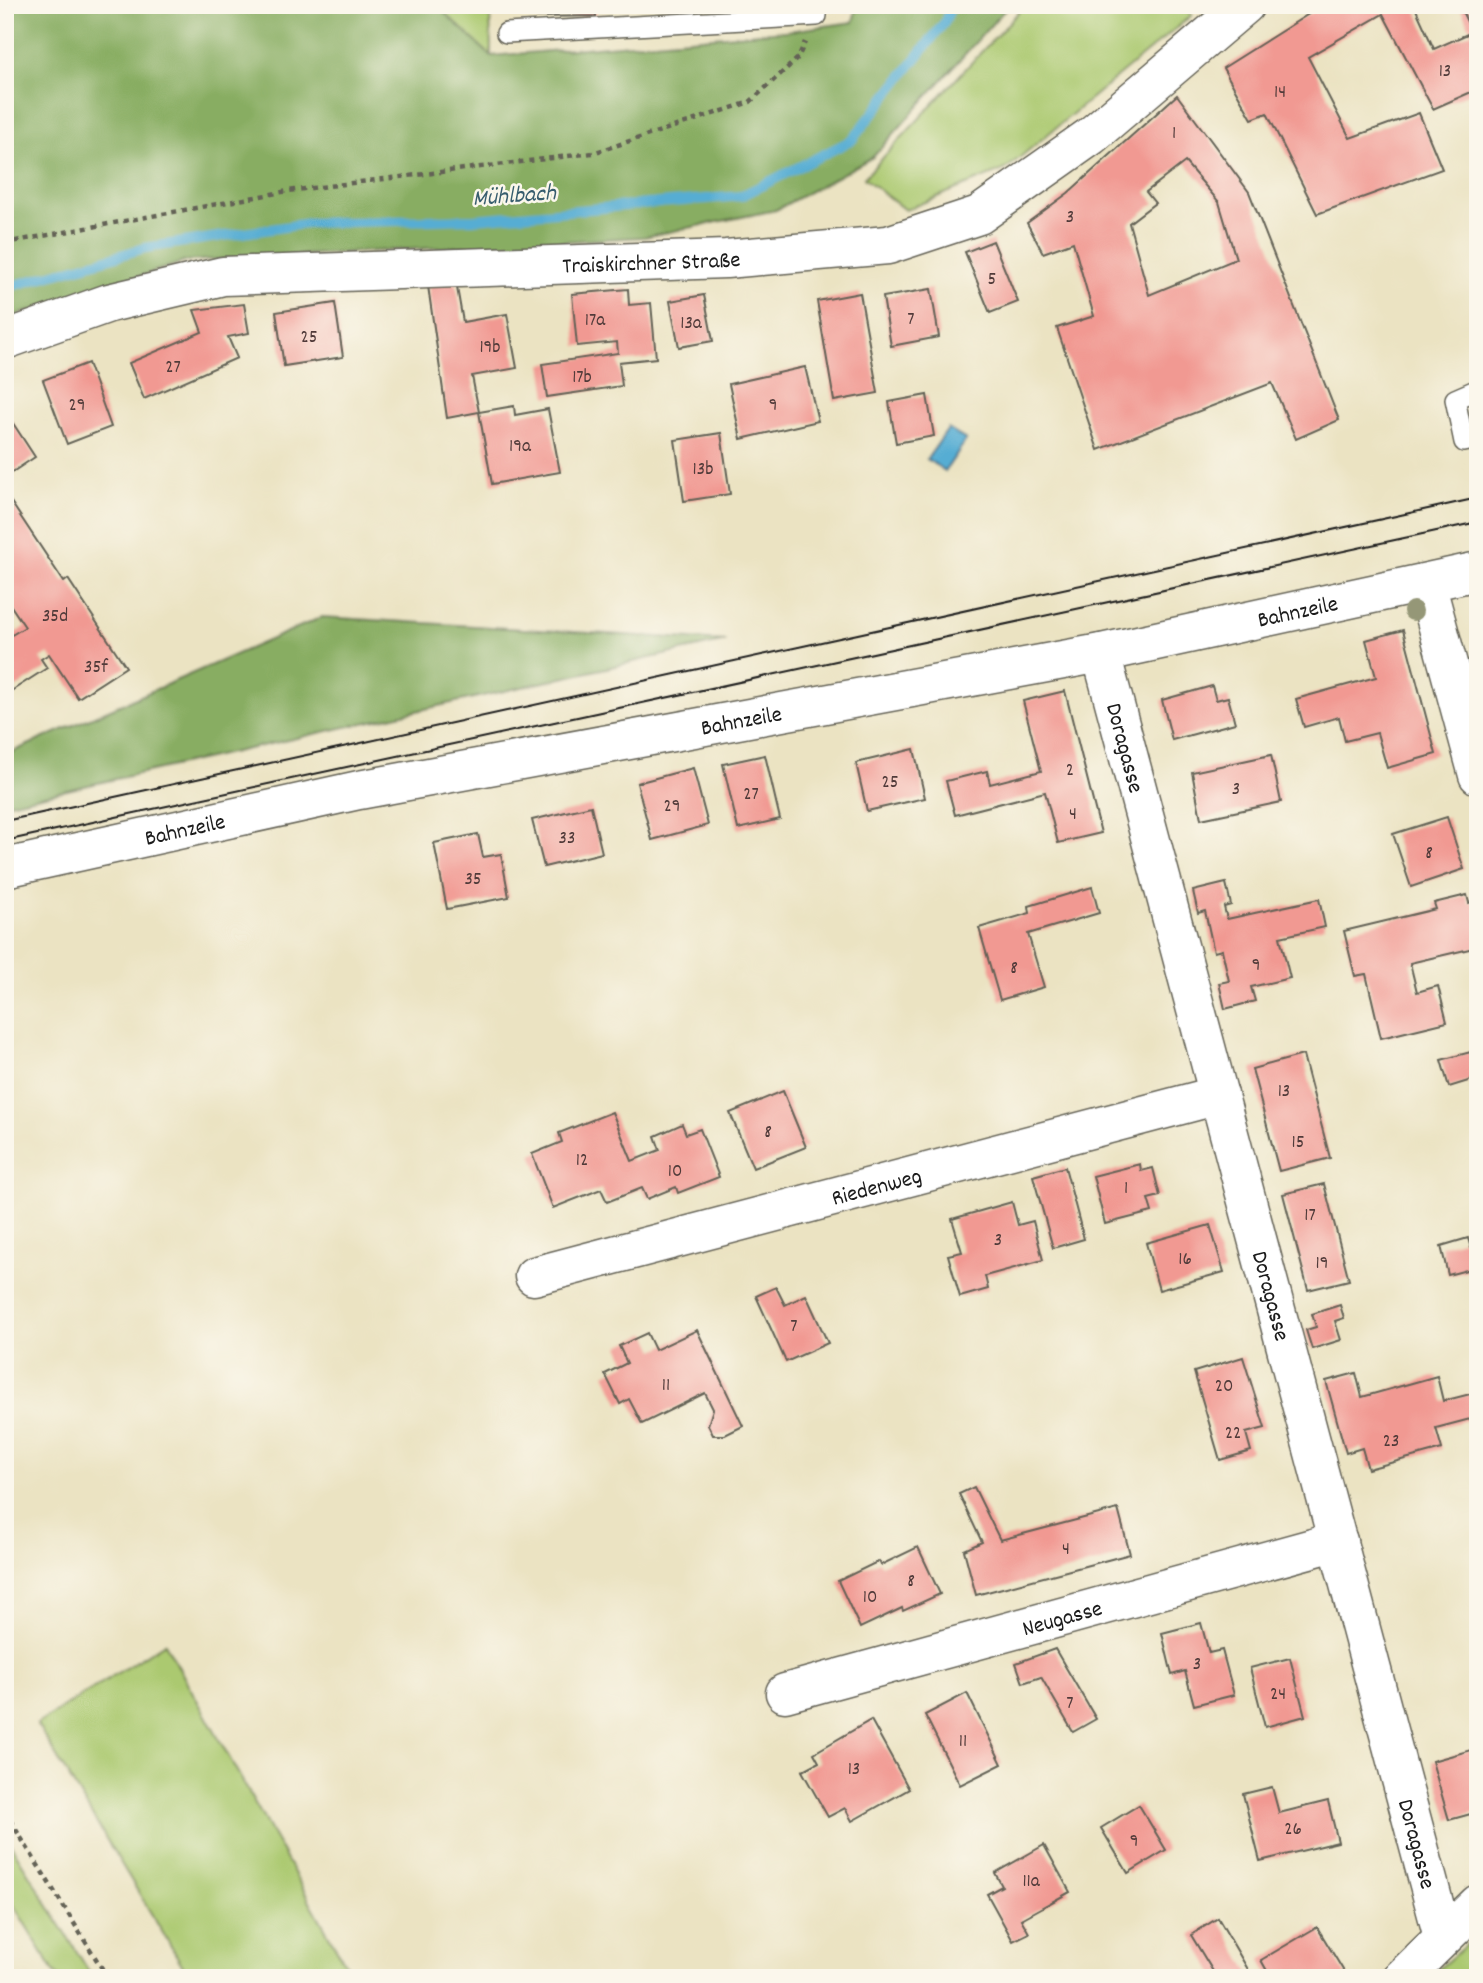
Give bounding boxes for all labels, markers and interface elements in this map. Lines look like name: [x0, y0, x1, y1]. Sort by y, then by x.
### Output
house number: 13: [1439, 59, 1451, 86]
house number: 14: [1274, 80, 1286, 107]
house number: 1: [1172, 121, 1176, 148]
water label: Mühlbach: [471, 177, 558, 217]
house number: 3: [1066, 205, 1074, 232]
street label: Traiskirchner Straße: [562, 245, 742, 285]
house number: 5: [988, 267, 996, 294]
house number: 7: [907, 307, 915, 334]
house number: 17a: [585, 308, 606, 335]
house number: 13a: [680, 311, 703, 338]
house number: 25: [300, 325, 318, 352]
house number: 19b: [479, 335, 501, 362]
house number: 27: [165, 355, 181, 382]
house number: 17b: [572, 365, 592, 392]
house number: 29: [68, 393, 86, 420]
house number: 9: [769, 393, 777, 420]
house number: 19a: [509, 434, 532, 461]
house number: 13b: [693, 457, 713, 484]
street label: Bahnzeile: [1255, 589, 1341, 639]
house number: 35d: [42, 604, 68, 631]
house number: 35f: [84, 655, 109, 682]
street label: Bahnzeile: [699, 699, 785, 747]
street label: Doragasse: [1095, 700, 1151, 797]
house number: 2: [1066, 758, 1074, 785]
house number: 25: [881, 770, 899, 797]
house number: 3: [1232, 777, 1240, 804]
house number: 27: [743, 782, 759, 809]
house number: 29: [663, 794, 681, 821]
house number: 4: [1069, 802, 1077, 829]
street label: Bahnzeile: [142, 807, 229, 857]
house number: 33: [559, 826, 575, 853]
house number: 8: [1425, 841, 1433, 868]
house number: 35: [464, 867, 482, 894]
house number: 9: [1252, 953, 1260, 980]
house number: 8: [1010, 956, 1018, 983]
house number: 13: [1278, 1079, 1290, 1106]
house number: 8: [764, 1120, 772, 1147]
house number: 15: [1292, 1130, 1304, 1157]
house number: 12: [576, 1148, 588, 1175]
house number: 10: [668, 1159, 682, 1186]
street label: Riedenweg: [828, 1161, 926, 1217]
house number: 1: [1124, 1176, 1128, 1203]
house number: 17: [1304, 1203, 1316, 1230]
house number: 3: [994, 1228, 1002, 1255]
house number: 16: [1178, 1247, 1192, 1274]
street label: Doragasse: [1241, 1248, 1297, 1345]
house number: 19: [1316, 1251, 1328, 1278]
house number: 7: [790, 1314, 798, 1341]
house number: 11: [662, 1373, 670, 1400]
house number: 20: [1215, 1374, 1233, 1401]
house number: 22: [1225, 1421, 1241, 1448]
house number: 23: [1383, 1429, 1399, 1456]
house number: 4: [1062, 1537, 1070, 1564]
house number: 8: [907, 1569, 915, 1596]
house number: 10: [863, 1585, 877, 1612]
street label: Neugasse: [1019, 1594, 1106, 1647]
house number: 3: [1193, 1652, 1201, 1679]
house number: 24: [1270, 1682, 1286, 1709]
house number: 7: [1066, 1691, 1074, 1718]
house number: 11: [959, 1729, 967, 1756]
house number: 13: [848, 1757, 860, 1784]
street label: Doragasse: [1387, 1796, 1442, 1893]
house number: 26: [1284, 1817, 1302, 1844]
house number: 9: [1130, 1829, 1138, 1856]
house number: 11a: [1022, 1869, 1041, 1896]

